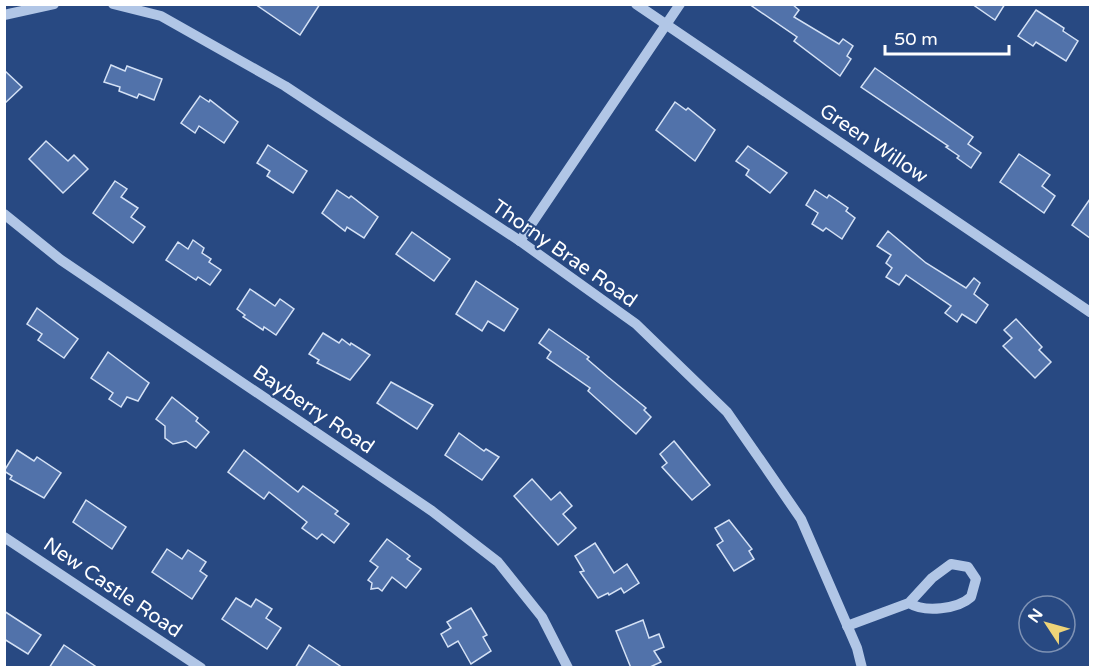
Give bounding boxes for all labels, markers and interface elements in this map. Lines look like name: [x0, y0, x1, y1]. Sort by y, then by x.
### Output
scale bar: [885, 18, 1010, 56]
text: 50 m: [894, 28, 938, 50]
street label: Green Willow: [815, 99, 932, 189]
street label: Thorny Brae Road: [487, 195, 642, 313]
street label: Bayberry Road: [248, 360, 379, 459]
street label: New Castle Road: [39, 533, 186, 643]
north arrow: [1017, 594, 1077, 654]
text: N: [1024, 605, 1048, 627]

